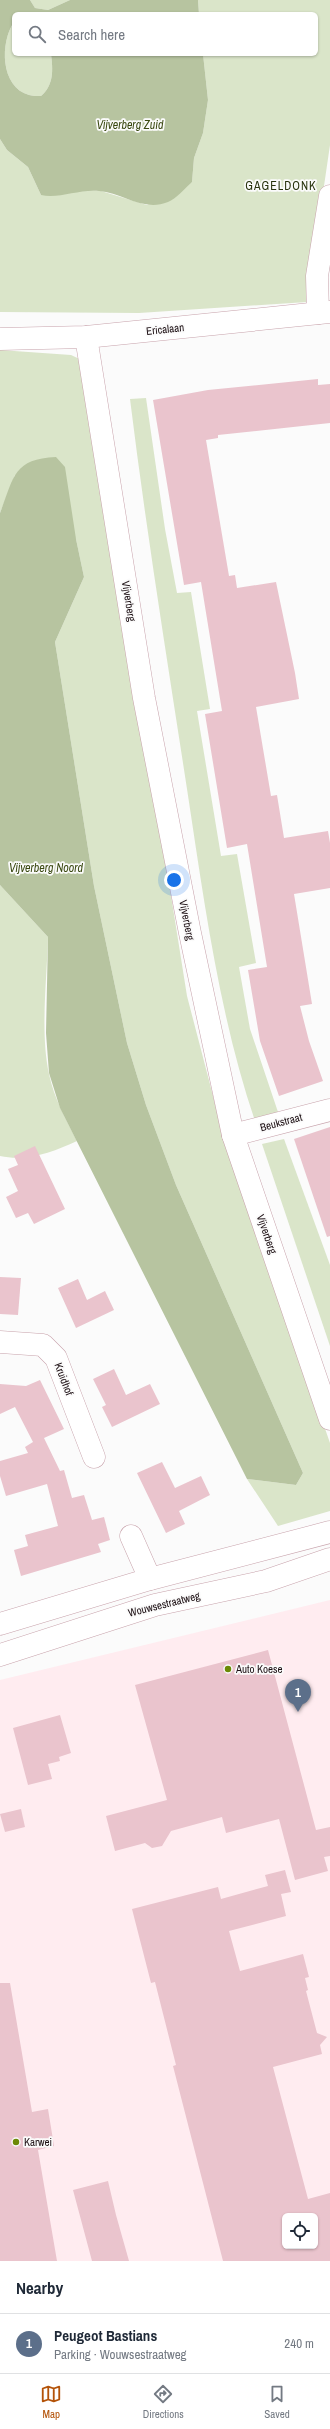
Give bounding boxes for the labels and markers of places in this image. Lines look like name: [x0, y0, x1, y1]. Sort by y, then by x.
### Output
place label: Auto Koese: [235, 1662, 283, 1676]
marker: Auto Koese: [223, 1664, 233, 1674]
pin: 1: [285, 1679, 311, 1712]
place label: Karwei: [24, 2135, 52, 2149]
marker: Karwei: [11, 2137, 21, 2147]

